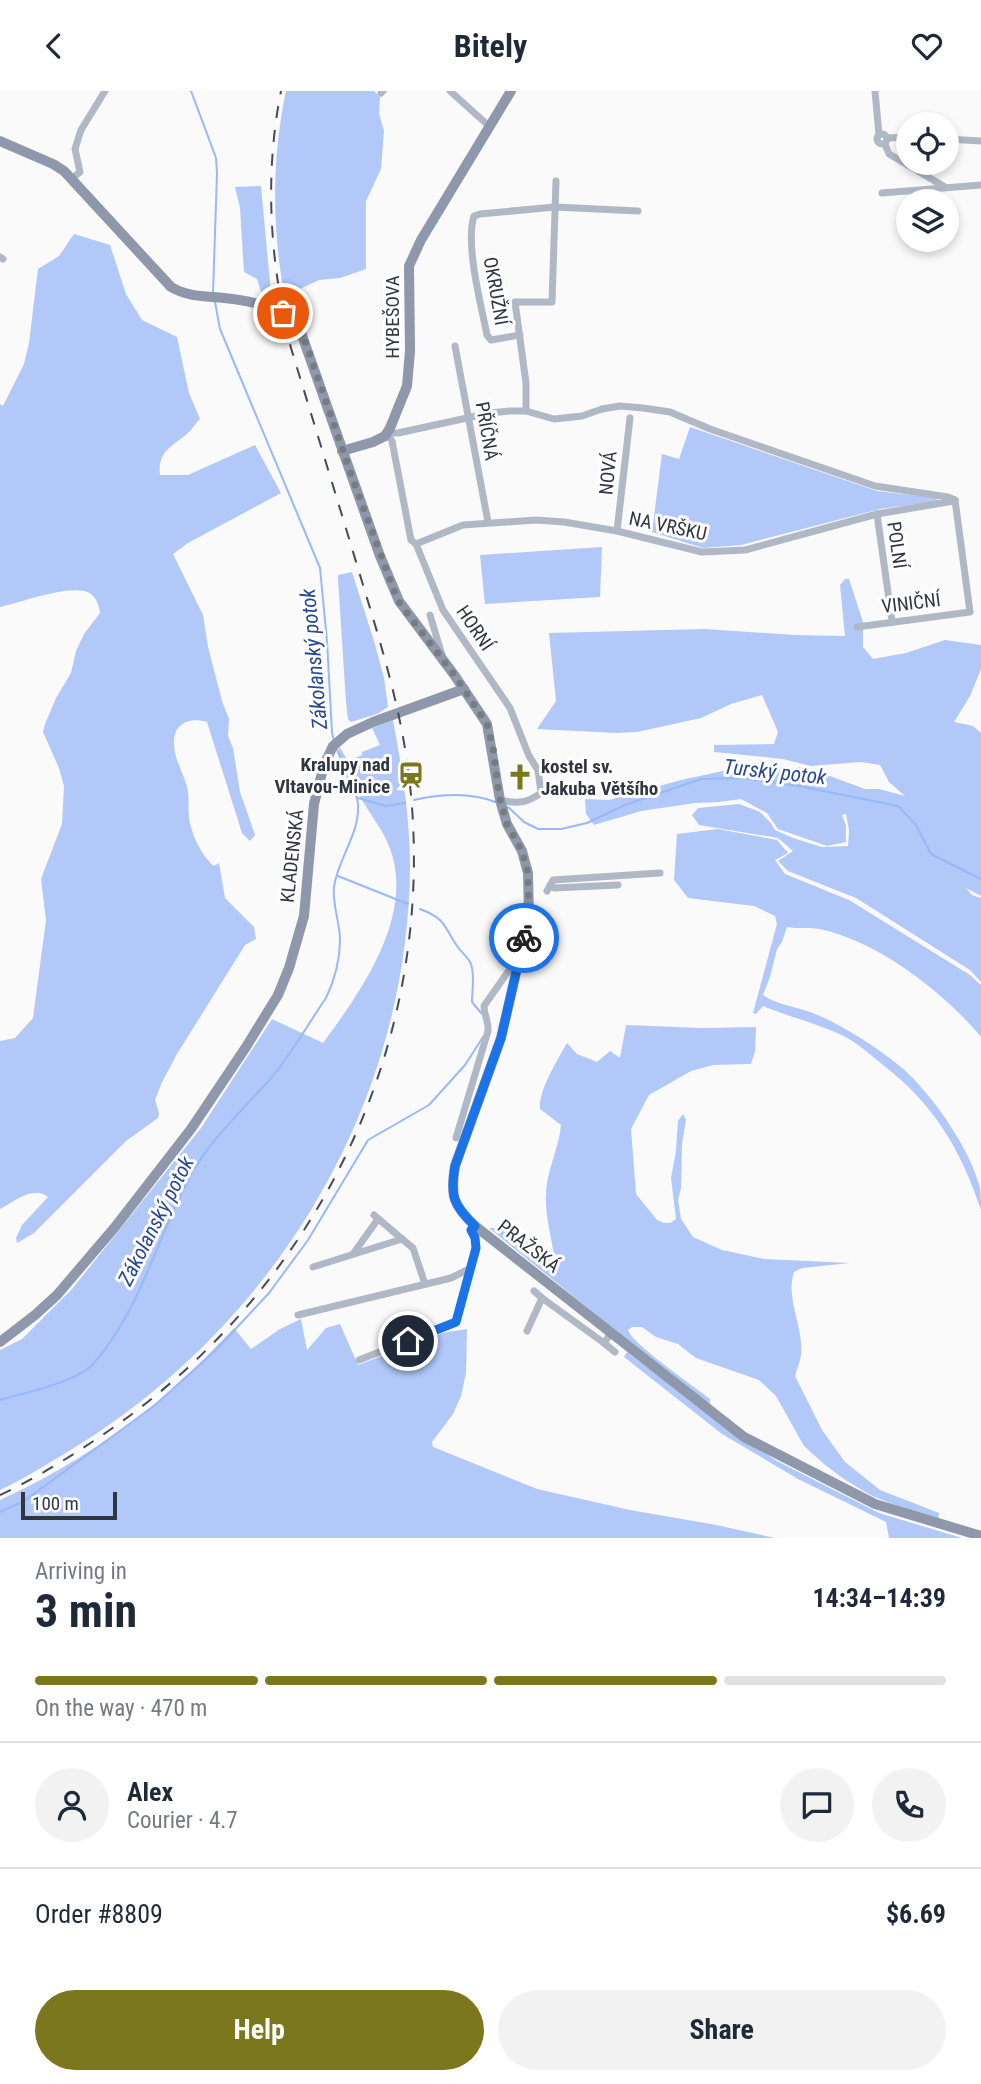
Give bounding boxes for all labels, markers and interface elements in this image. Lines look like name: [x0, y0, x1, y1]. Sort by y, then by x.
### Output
icon: back: [35, 27, 73, 65]
text: Bitely: [454, 27, 527, 65]
icon: heart: [908, 27, 946, 65]
map controls: [896, 112, 959, 252]
button: locate: [896, 112, 959, 175]
button: layers: [896, 189, 959, 252]
street label: OKRUŽNÍ: [479, 255, 514, 328]
street label: HYBEŠOVA: [381, 275, 404, 359]
pin: [253, 283, 313, 343]
icon: bag: [264, 294, 302, 332]
street label: PŘÍČNÁ: [471, 400, 503, 462]
street label: NOVÁ: [594, 450, 622, 496]
street label: NA VRŠKU: [627, 507, 709, 545]
street label: POLNÍ: [882, 520, 912, 571]
water label: Zákolanský potok: [296, 587, 332, 731]
street label: VINIČNÍ: [880, 588, 943, 618]
street label: HORNÍ: [452, 601, 499, 656]
place label: Kralupy nad Vltavou-Minice: [274, 753, 390, 798]
place label: kostel sv. Jakuba Většího: [541, 755, 658, 800]
water label: Turský potok: [723, 755, 828, 789]
station icon: Kralupy nad Vltavou-Minice: [396, 760, 426, 790]
church icon: kostel sv. Jakuba Většího: [505, 762, 535, 792]
street label: KLADENSKÁ: [276, 808, 308, 904]
courier: [489, 903, 559, 973]
icon: bike: [505, 919, 543, 957]
water label: Zákolanský potok: [113, 1152, 199, 1290]
street label: PRAŽSKÁ: [493, 1215, 565, 1277]
pin: [378, 1311, 438, 1371]
icon: home: [389, 1322, 427, 1360]
scale bar: [21, 1489, 117, 1521]
text: 100 m: [32, 1492, 79, 1515]
text: Arriving in: [35, 1558, 127, 1585]
text: 14:34–14:39: [812, 1583, 946, 1613]
text: 3 min: [35, 1584, 137, 1638]
text: On the way · 470 m: [35, 1695, 207, 1722]
button: person: [35, 1768, 109, 1842]
button: chat: [780, 1768, 854, 1842]
button: phone: [872, 1768, 946, 1842]
text: Alex: [127, 1777, 173, 1807]
text: Courier · 4.7: [127, 1807, 238, 1834]
text: Order #8809: [35, 1899, 163, 1929]
text: $6.69: [886, 1899, 946, 1929]
button: Help: [35, 1990, 484, 2070]
button: Share: [498, 1990, 946, 2070]

